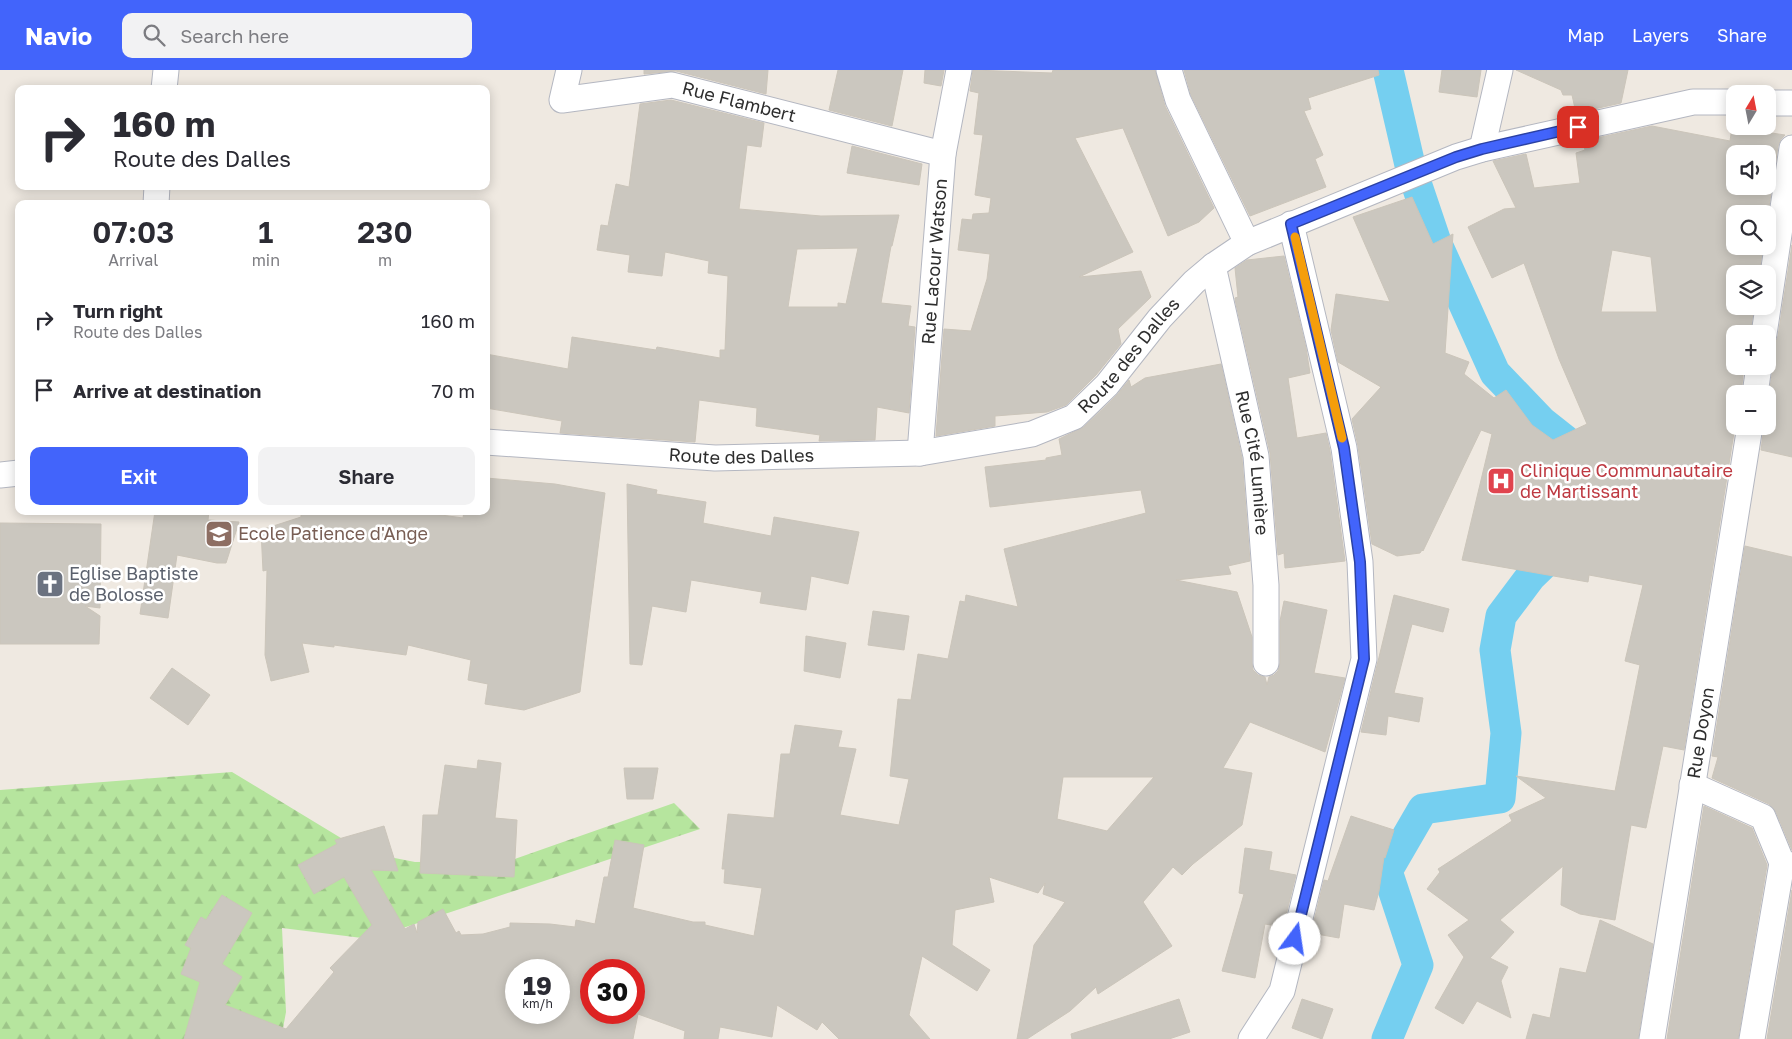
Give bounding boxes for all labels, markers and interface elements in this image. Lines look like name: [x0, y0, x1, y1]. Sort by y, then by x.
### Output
search box: [122, 13, 472, 58]
text: Navio: [25, 21, 92, 50]
icon: search: [140, 21, 168, 49]
text: Search here: [180, 24, 289, 47]
text: Map: [1567, 24, 1604, 46]
text: Layers: [1632, 24, 1689, 46]
text: Share: [1717, 24, 1767, 46]
street label: Rue Flambert: [680, 76, 798, 126]
north arrow: [1726, 85, 1776, 135]
map controls: [1726, 85, 1776, 435]
text: 160 m: [113, 103, 215, 145]
icon: right: [30, 105, 95, 170]
pin: [1557, 106, 1599, 148]
icon: arrive: [1564, 113, 1592, 141]
text: Route des Dalles: [113, 145, 291, 172]
button: sound: [1726, 145, 1776, 195]
street label: Rue Lacour Watson: [916, 178, 951, 345]
button: search: [1726, 205, 1776, 255]
text: 07:03: [92, 214, 174, 250]
text: 1: [258, 214, 273, 250]
text: 230: [357, 214, 413, 250]
text: Arrival: [108, 250, 158, 270]
text: min: [252, 250, 280, 270]
text: m: [378, 250, 392, 270]
button: layers: [1726, 265, 1776, 315]
street label: Route des Dalles: [1073, 292, 1184, 417]
text: Turn right: [73, 299, 163, 322]
icon: right: [30, 306, 58, 334]
text: 160 m: [421, 309, 475, 332]
text: Route des Dalles: [73, 322, 202, 342]
button: +: [1726, 325, 1776, 375]
icon: arrive: [30, 376, 58, 404]
text: Arrive at destination: [73, 379, 261, 402]
text: 70 m: [432, 379, 475, 402]
button: −: [1726, 385, 1776, 435]
street label: Rue Cité Lumière: [1231, 388, 1274, 536]
street label: Route des Dalles: [668, 443, 814, 468]
button: Exit: [30, 447, 248, 505]
button: Share: [258, 447, 475, 505]
place label: Clinique Communautaire de Martissant: [1520, 459, 1733, 502]
hospital icon: Clinique Communautaire de Martissant: [1486, 466, 1516, 496]
school or university icon: Ecole Patience d'Ange: [204, 519, 234, 549]
place label: Ecole Patience d'Ange: [238, 522, 428, 544]
place label: Eglise Baptiste de Bolosse: [69, 562, 198, 605]
church icon: Eglise Baptiste de Bolosse: [35, 569, 65, 599]
street label: Rue Doyon: [1682, 685, 1718, 780]
position arrow: [1268, 912, 1320, 964]
speed limit sign: 30: [580, 959, 645, 1024]
text: 19: [523, 970, 552, 1001]
text: km/h: [522, 996, 553, 1011]

